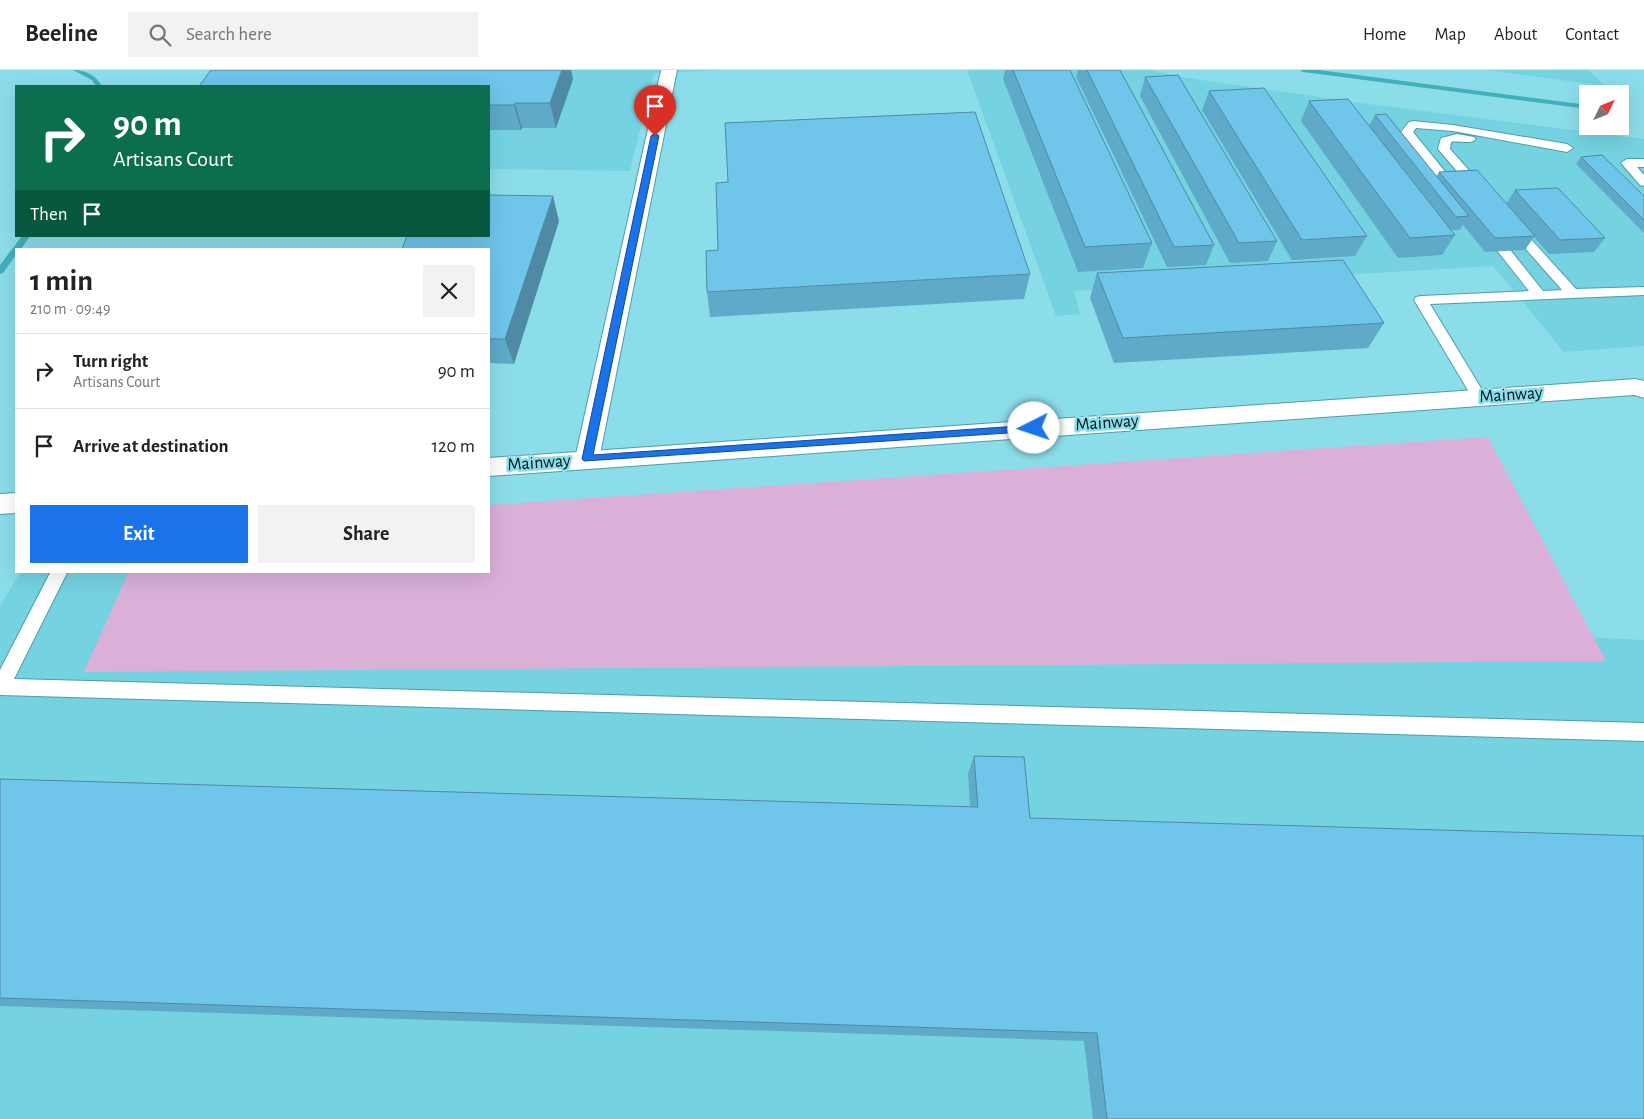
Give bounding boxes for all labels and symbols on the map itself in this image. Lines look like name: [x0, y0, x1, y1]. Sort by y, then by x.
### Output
pin: [634, 85, 676, 136]
north arrow: [1579, 85, 1629, 135]
street label: Mainway: [1479, 384, 1543, 406]
position arrow: [1007, 401, 1059, 453]
street label: Mainway: [1075, 412, 1139, 434]
street label: Mainway: [507, 452, 571, 474]

